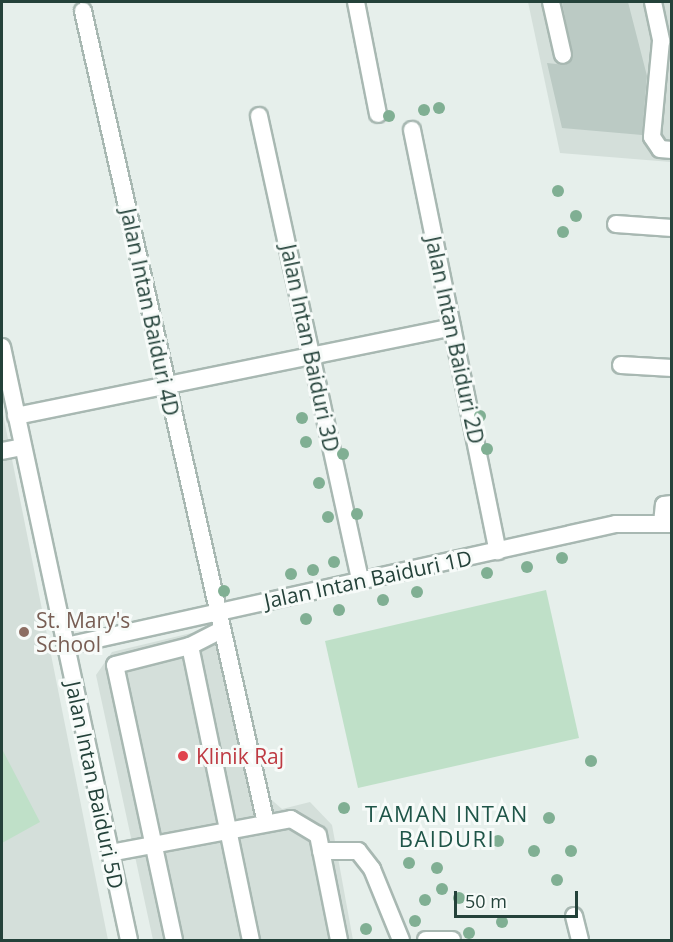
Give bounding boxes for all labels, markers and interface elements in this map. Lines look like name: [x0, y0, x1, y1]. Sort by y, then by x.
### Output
street label: Jalan Intan Baiduri 4D: [116, 206, 184, 418]
street label: Jalan Intan Baiduri 2D: [421, 234, 489, 446]
street label: Jalan Intan Baiduri 3D: [276, 242, 344, 454]
street label: Jalan Intan Baiduri 1D: [262, 545, 474, 613]
place label: St. Mary's School: [36, 607, 130, 657]
marker: St. Mary's School: [17, 625, 31, 639]
street label: Jalan Intan Baiduri 5D: [61, 679, 129, 891]
place label: Klinik Raj: [196, 743, 284, 769]
marker: Klinik Raj: [174, 747, 192, 765]
district label: TAMAN INTAN BAIDURI: [365, 800, 529, 852]
scale bar: [457, 879, 582, 917]
text: 50 m: [465, 889, 507, 913]

